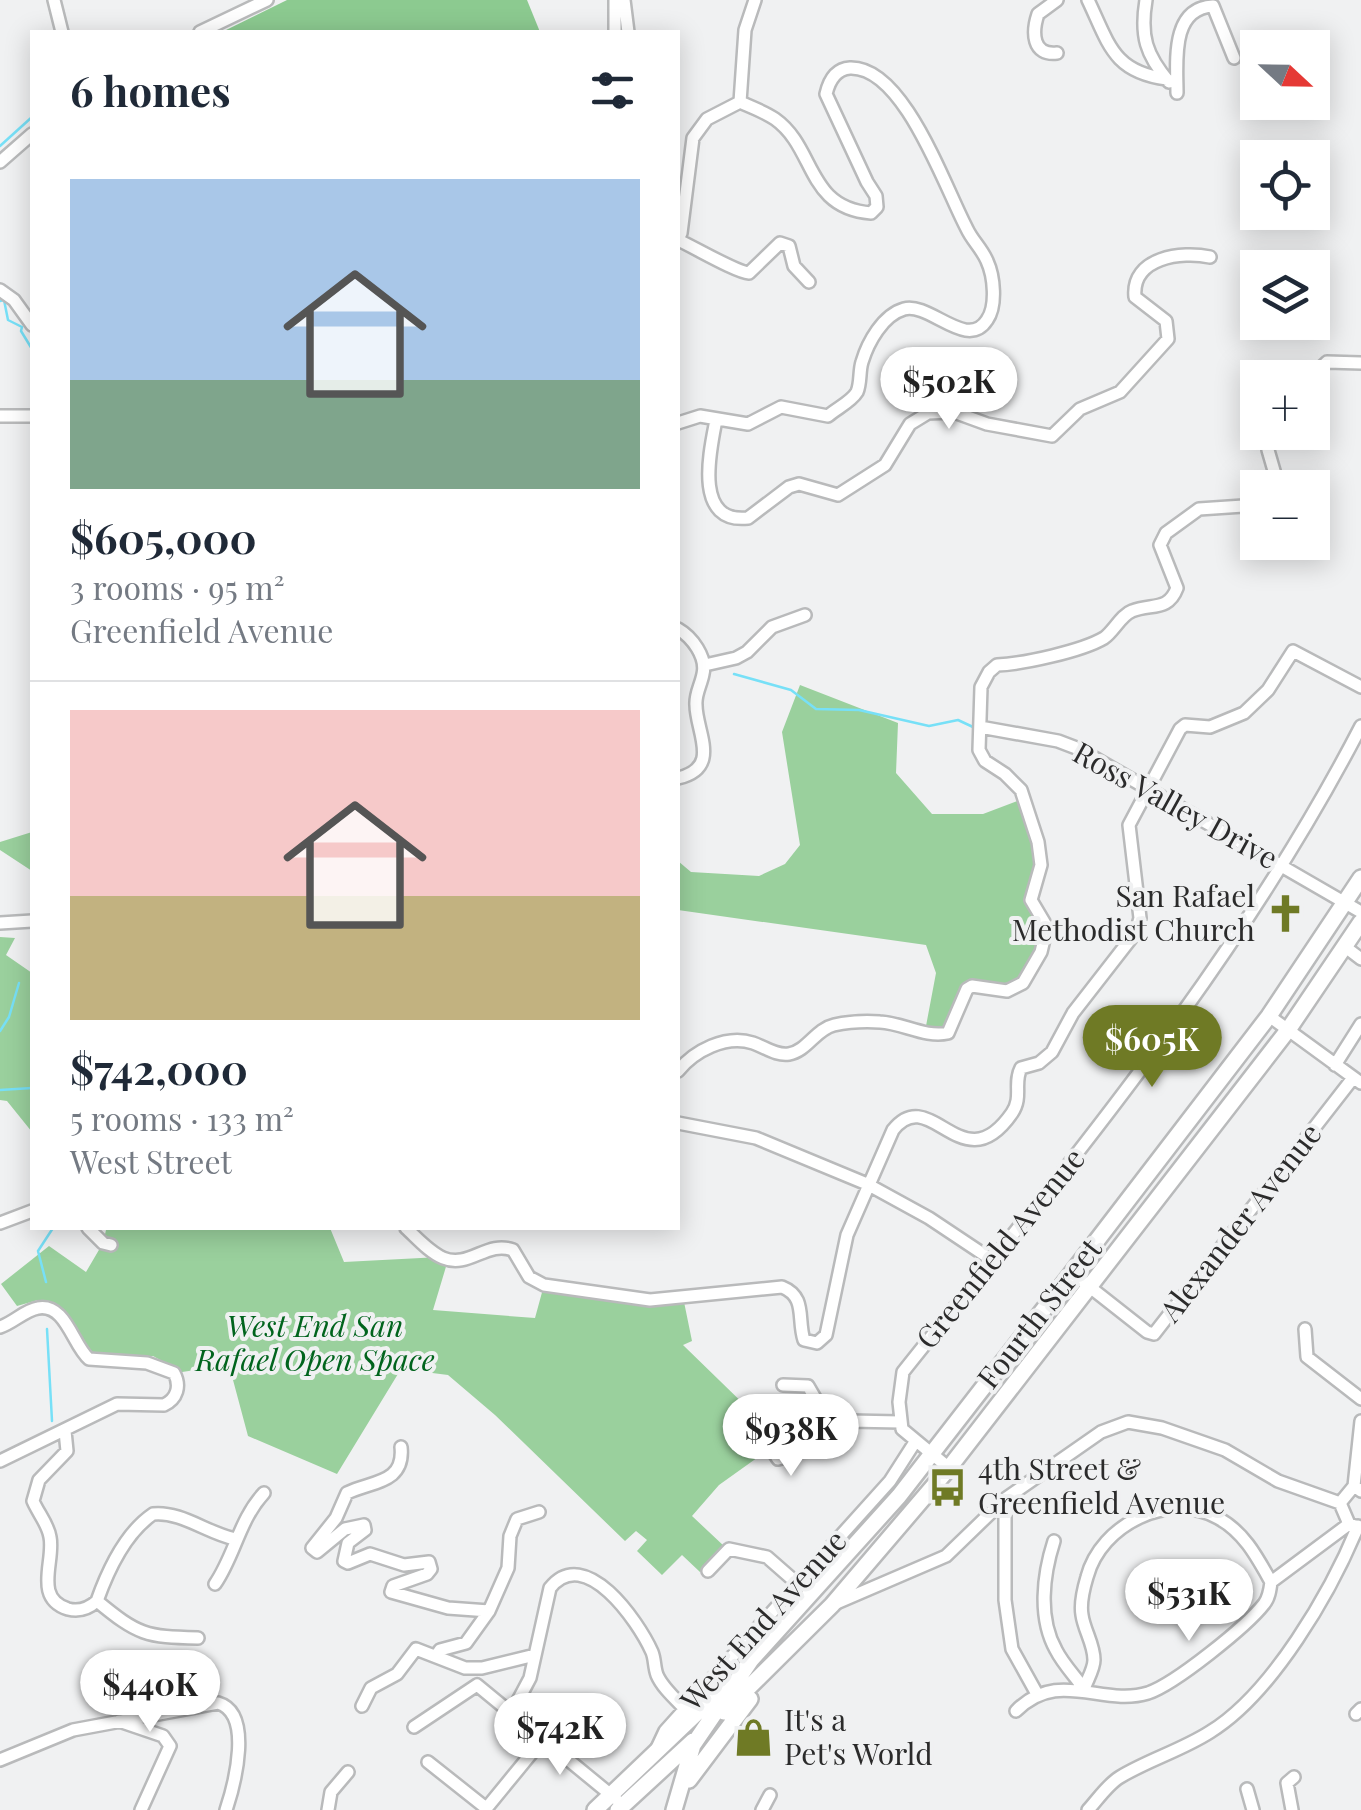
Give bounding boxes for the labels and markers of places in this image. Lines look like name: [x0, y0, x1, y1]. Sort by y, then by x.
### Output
pin: $502K: [879, 347, 1019, 432]
place label: San Rafael Methodist Church: [1012, 875, 1255, 949]
church icon: San Rafael Methodist Church: [1264, 893, 1306, 935]
pin: $605K: [1082, 1005, 1222, 1090]
pin: $938K: [721, 1394, 861, 1479]
place label: 4th Street & Greenfield Avenue: [978, 1448, 1225, 1522]
bus stop icon: 4th Street & Greenfield Avenue: [927, 1466, 969, 1508]
pin: $531K: [1119, 1559, 1259, 1644]
pin: $440K: [80, 1650, 220, 1735]
pin: $742K: [490, 1693, 630, 1778]
place label: It's a Pet's World: [784, 1699, 933, 1773]
shop icon: It's a Pet's World: [733, 1717, 775, 1759]

